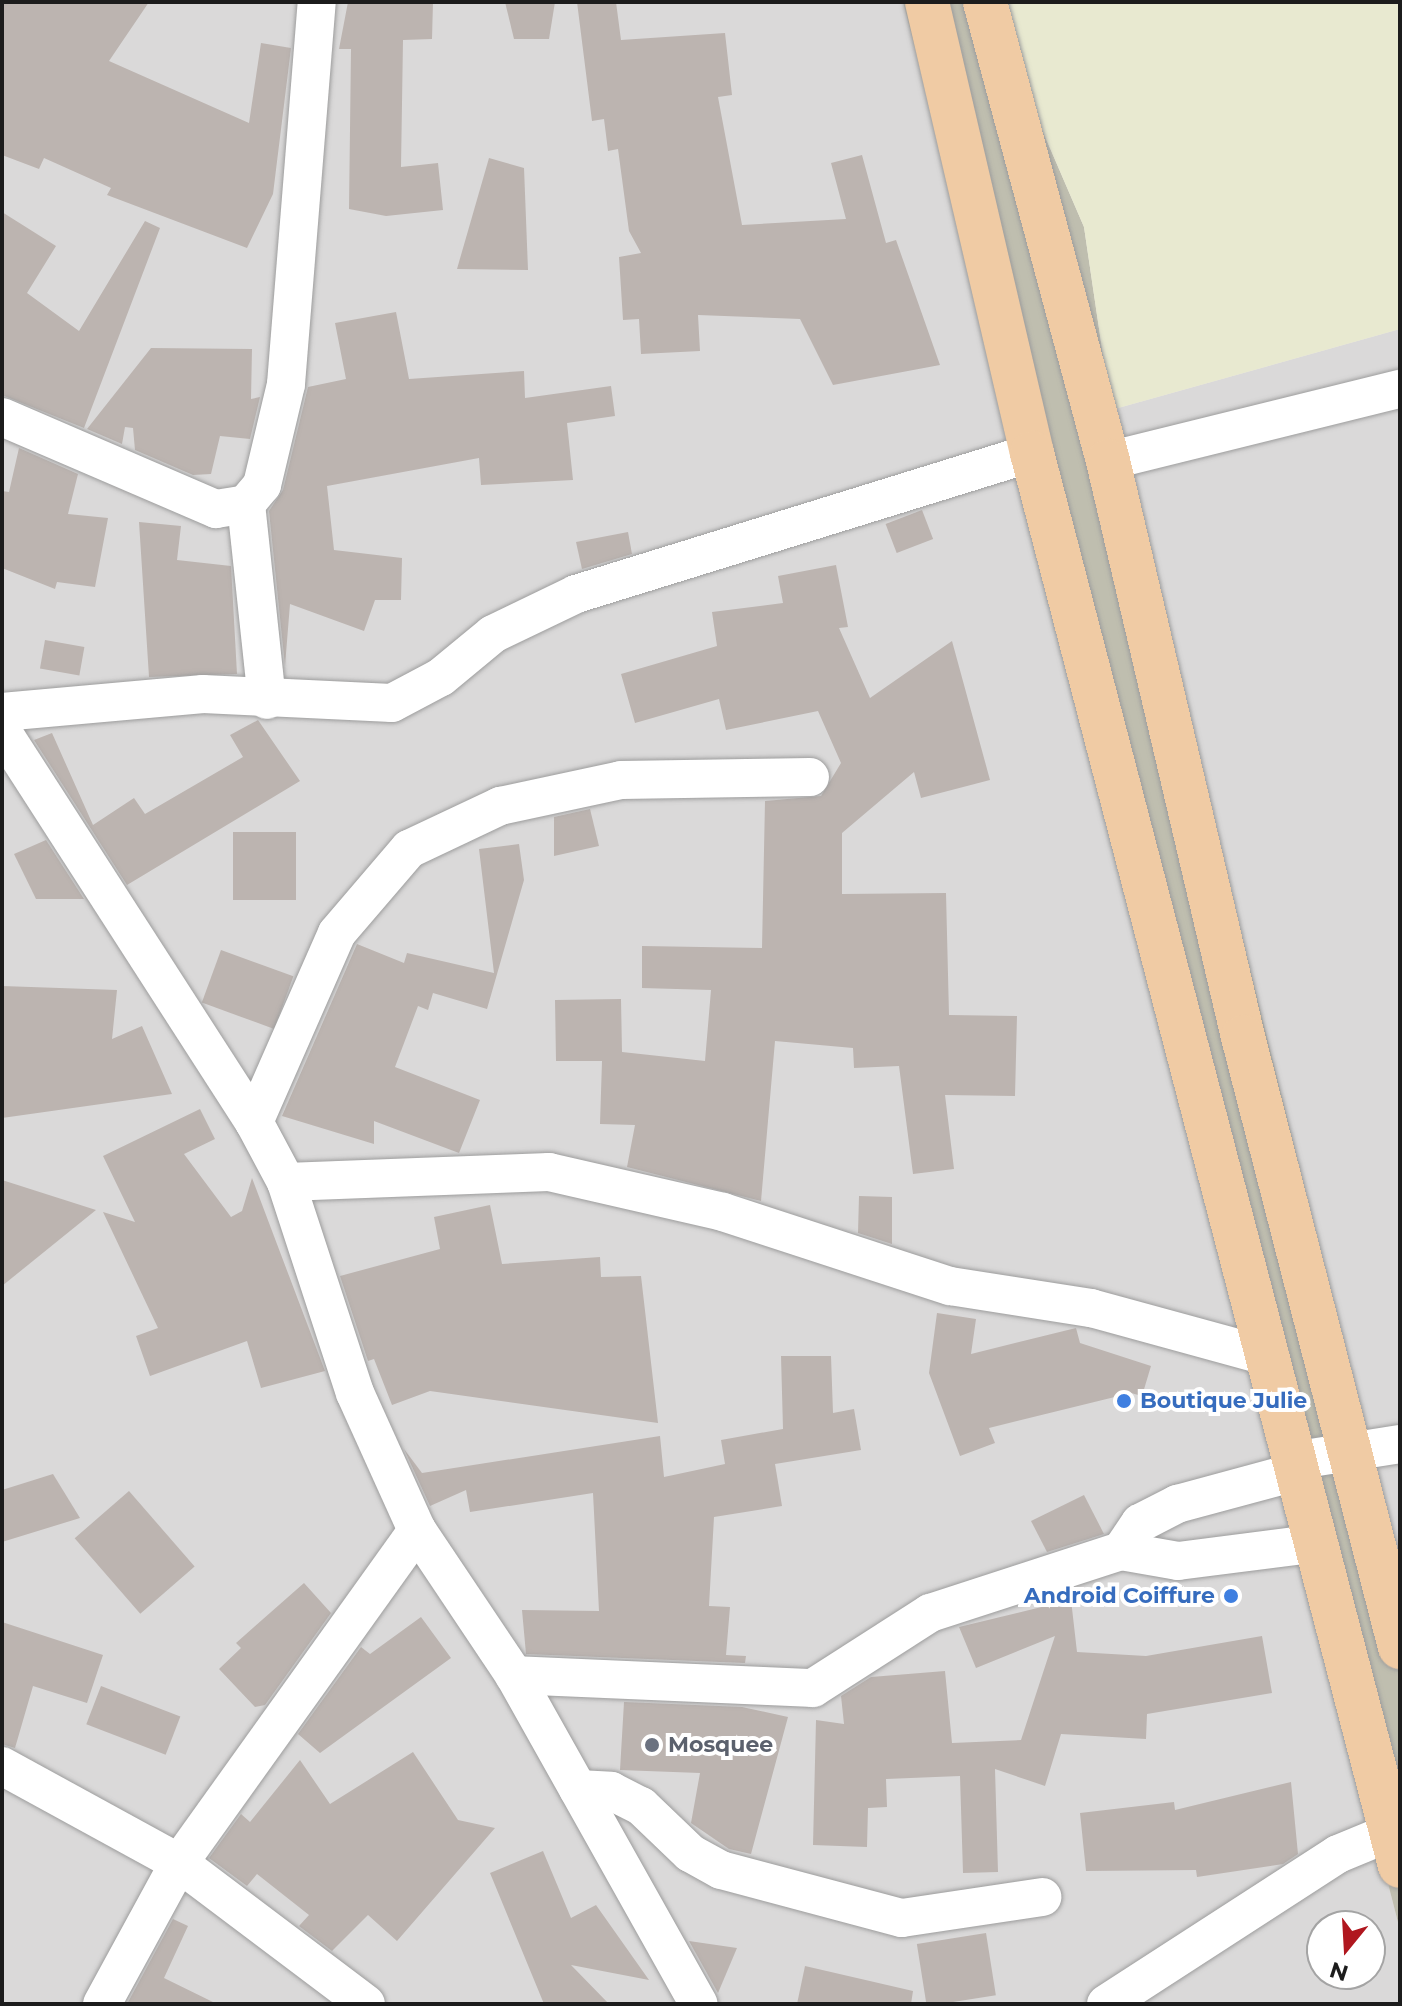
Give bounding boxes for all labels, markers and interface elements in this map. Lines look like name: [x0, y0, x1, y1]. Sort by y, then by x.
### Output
place label: Boutique Julie: [1140, 1388, 1307, 1414]
marker: Boutique Julie: [1115, 1392, 1133, 1410]
place label: Android Coiffure: [1024, 1583, 1215, 1609]
marker: Android Coiffure: [1222, 1587, 1240, 1605]
place label: Mosquee: [668, 1732, 773, 1758]
marker: Mosquee: [643, 1736, 661, 1754]
north arrow: [1306, 1910, 1386, 1990]
text: N: [1326, 1956, 1352, 1987]

